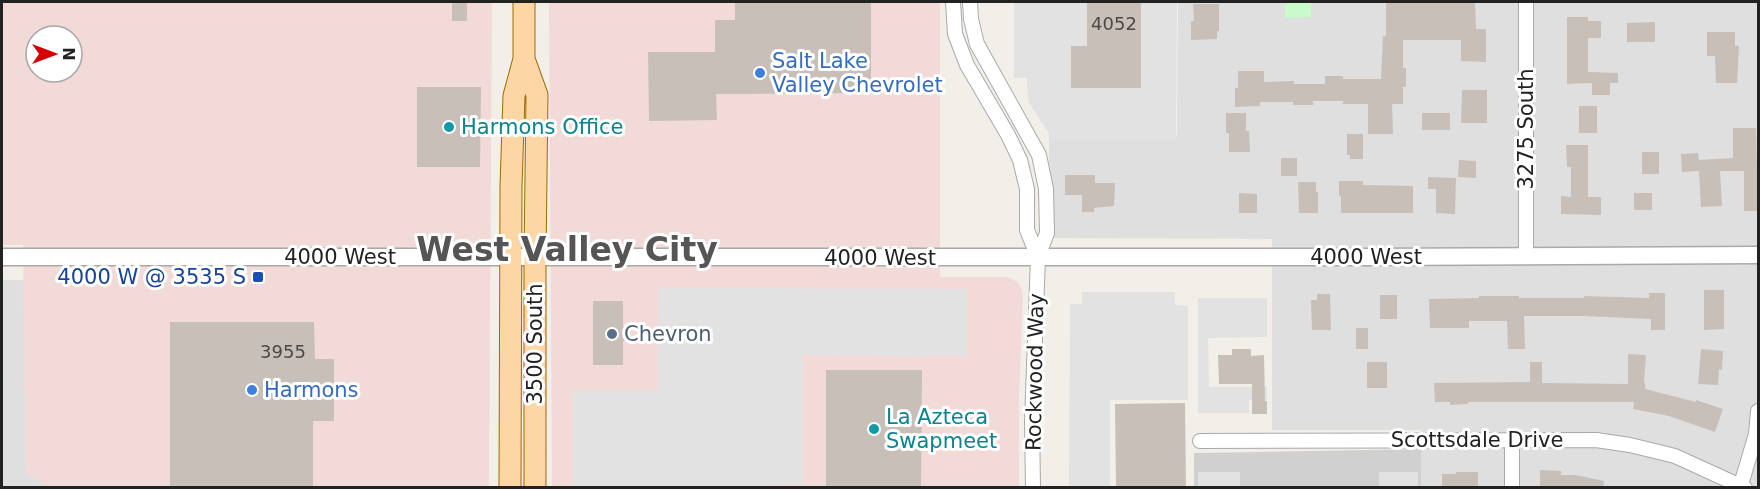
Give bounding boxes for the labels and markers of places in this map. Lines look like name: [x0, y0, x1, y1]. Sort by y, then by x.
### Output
place label: Salt Lake Valley Chevrolet: [772, 49, 943, 97]
marker: Salt Lake Valley Chevrolet: [753, 66, 767, 80]
place label: Harmons Office: [461, 115, 623, 139]
marker: Harmons Office: [442, 120, 456, 134]
place label: 4000 W @ 3535 S: [57, 265, 246, 289]
marker: 4000 W @ 3535 S: [251, 270, 265, 284]
place label: Chevron: [624, 322, 712, 346]
marker: Chevron: [605, 327, 619, 341]
place label: Harmons: [264, 378, 358, 402]
marker: Harmons: [245, 383, 259, 397]
place label: La Azteca Swapmeet: [886, 405, 997, 453]
marker: La Azteca Swapmeet: [867, 422, 881, 436]

